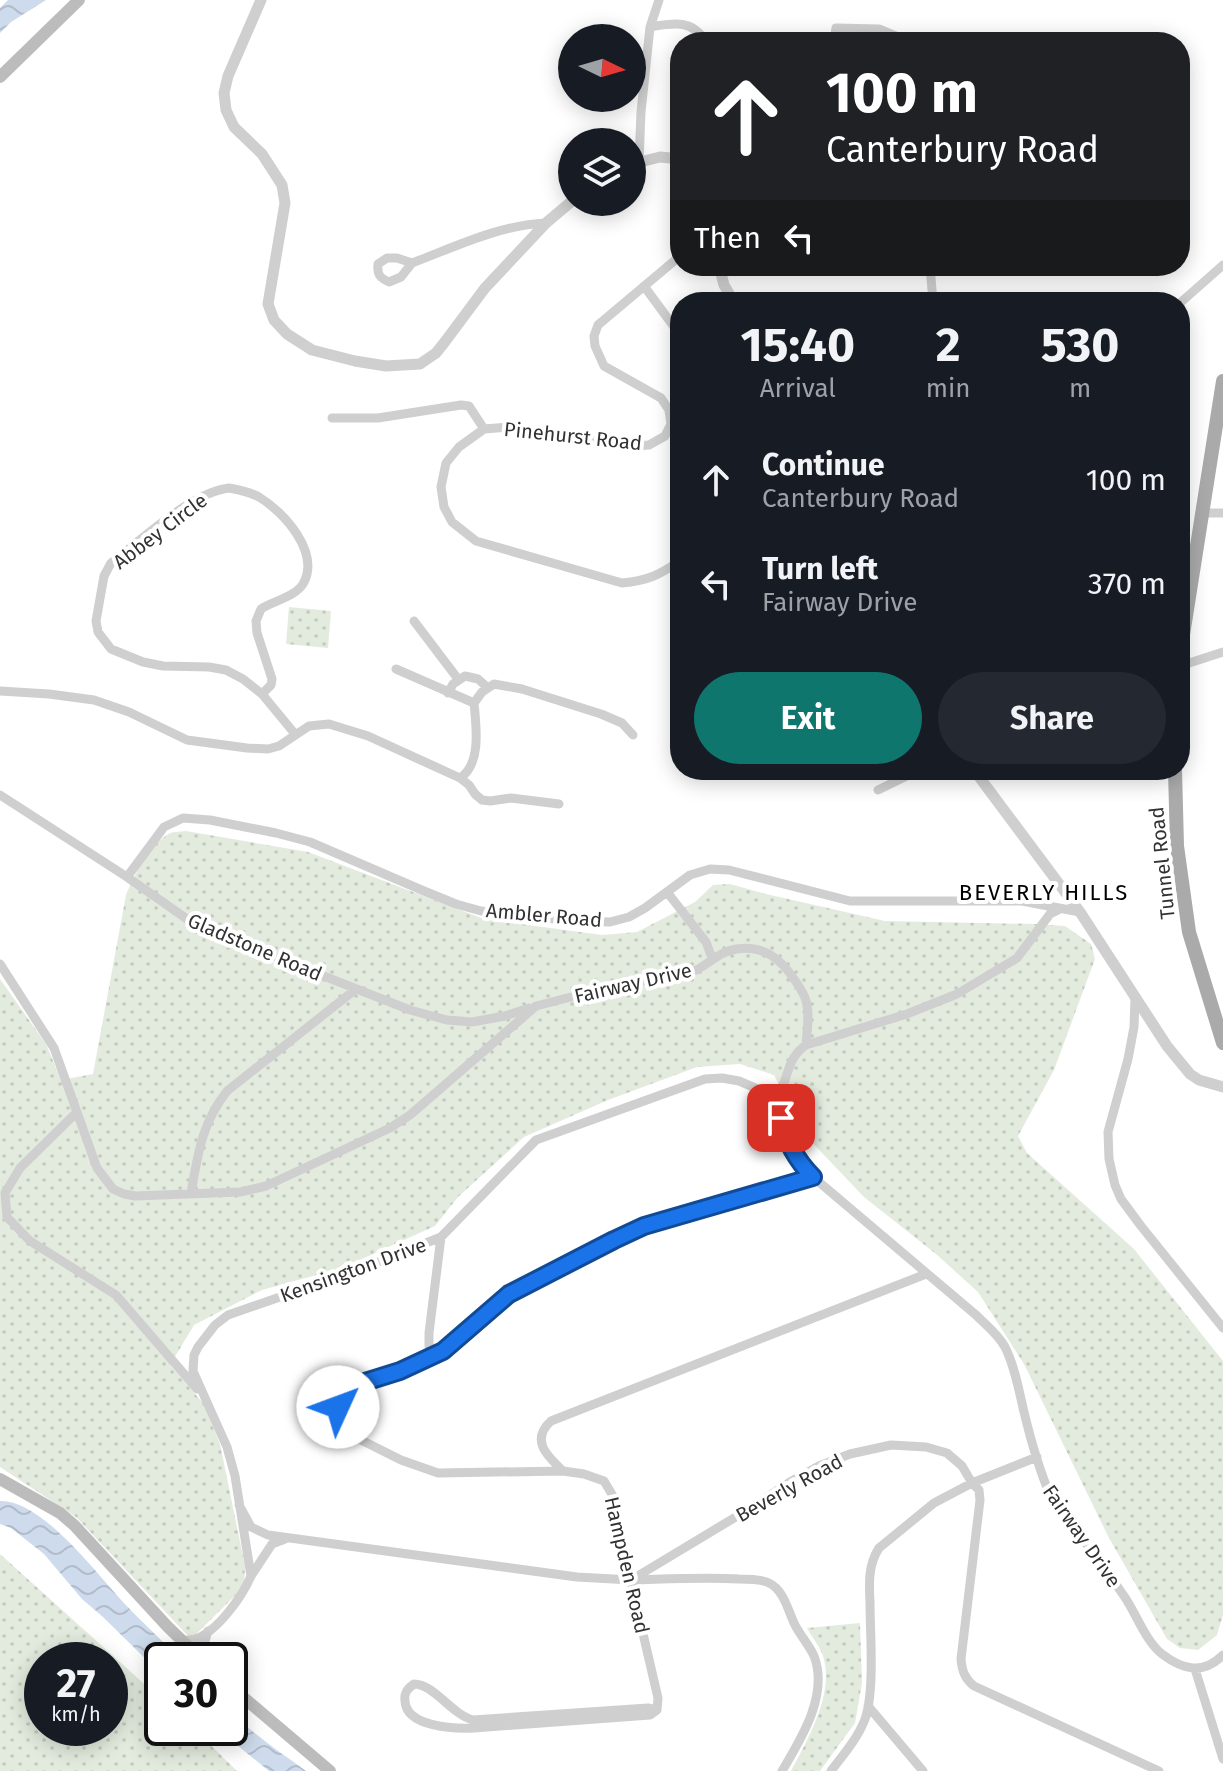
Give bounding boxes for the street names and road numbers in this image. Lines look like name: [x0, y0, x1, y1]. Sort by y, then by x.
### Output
street label: Pinehurst Road: [503, 417, 643, 455]
street label: Abbey Circle: [108, 488, 212, 574]
street label: Tunnel Road: [1144, 806, 1180, 920]
street label: Ambler Road: [485, 898, 603, 932]
street label: Gladstone Road: [184, 908, 326, 986]
street label: Fairway Drive: [572, 958, 694, 1008]
street label: Kensington Drive: [277, 1232, 429, 1308]
street label: Beverly Road: [731, 1449, 847, 1527]
street label: Fairway Drive: [1038, 1480, 1126, 1592]
street label: Hampden Road: [600, 1494, 654, 1636]

